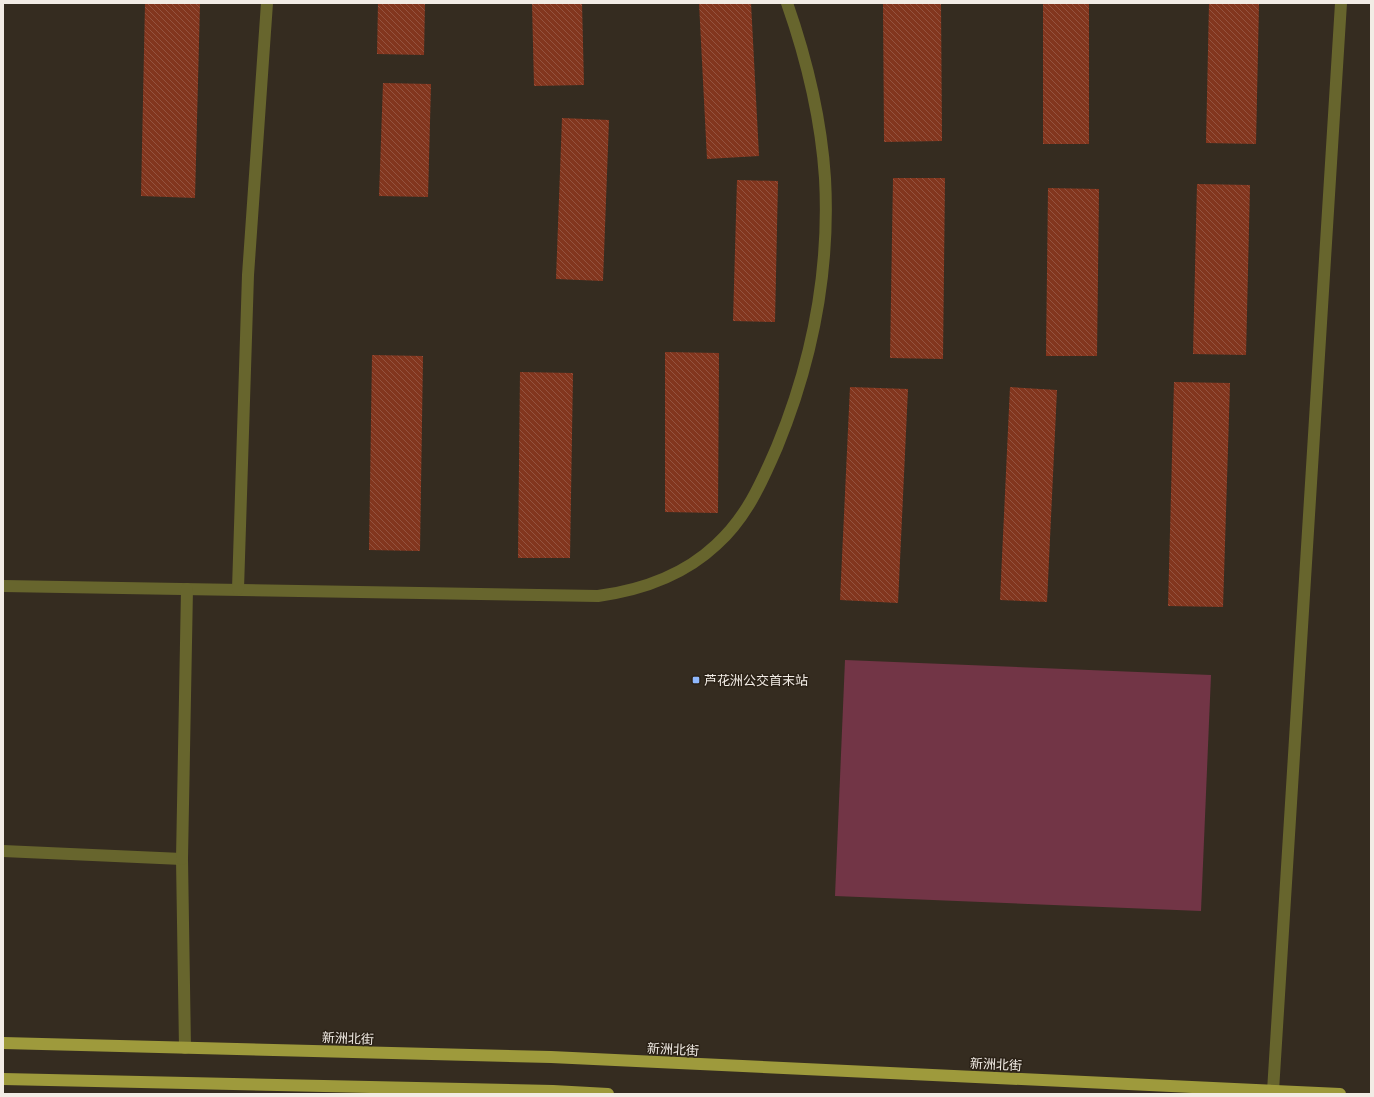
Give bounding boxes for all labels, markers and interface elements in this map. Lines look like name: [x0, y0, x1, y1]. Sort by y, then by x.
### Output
place label: 芦花洲公交首末站: [704, 672, 808, 688]
marker: 芦花洲公交首末站: [691, 675, 701, 685]
street label: 新洲北街: [322, 1029, 374, 1047]
street label: 新洲北街: [647, 1040, 699, 1058]
street label: 新洲北街: [970, 1055, 1022, 1073]

